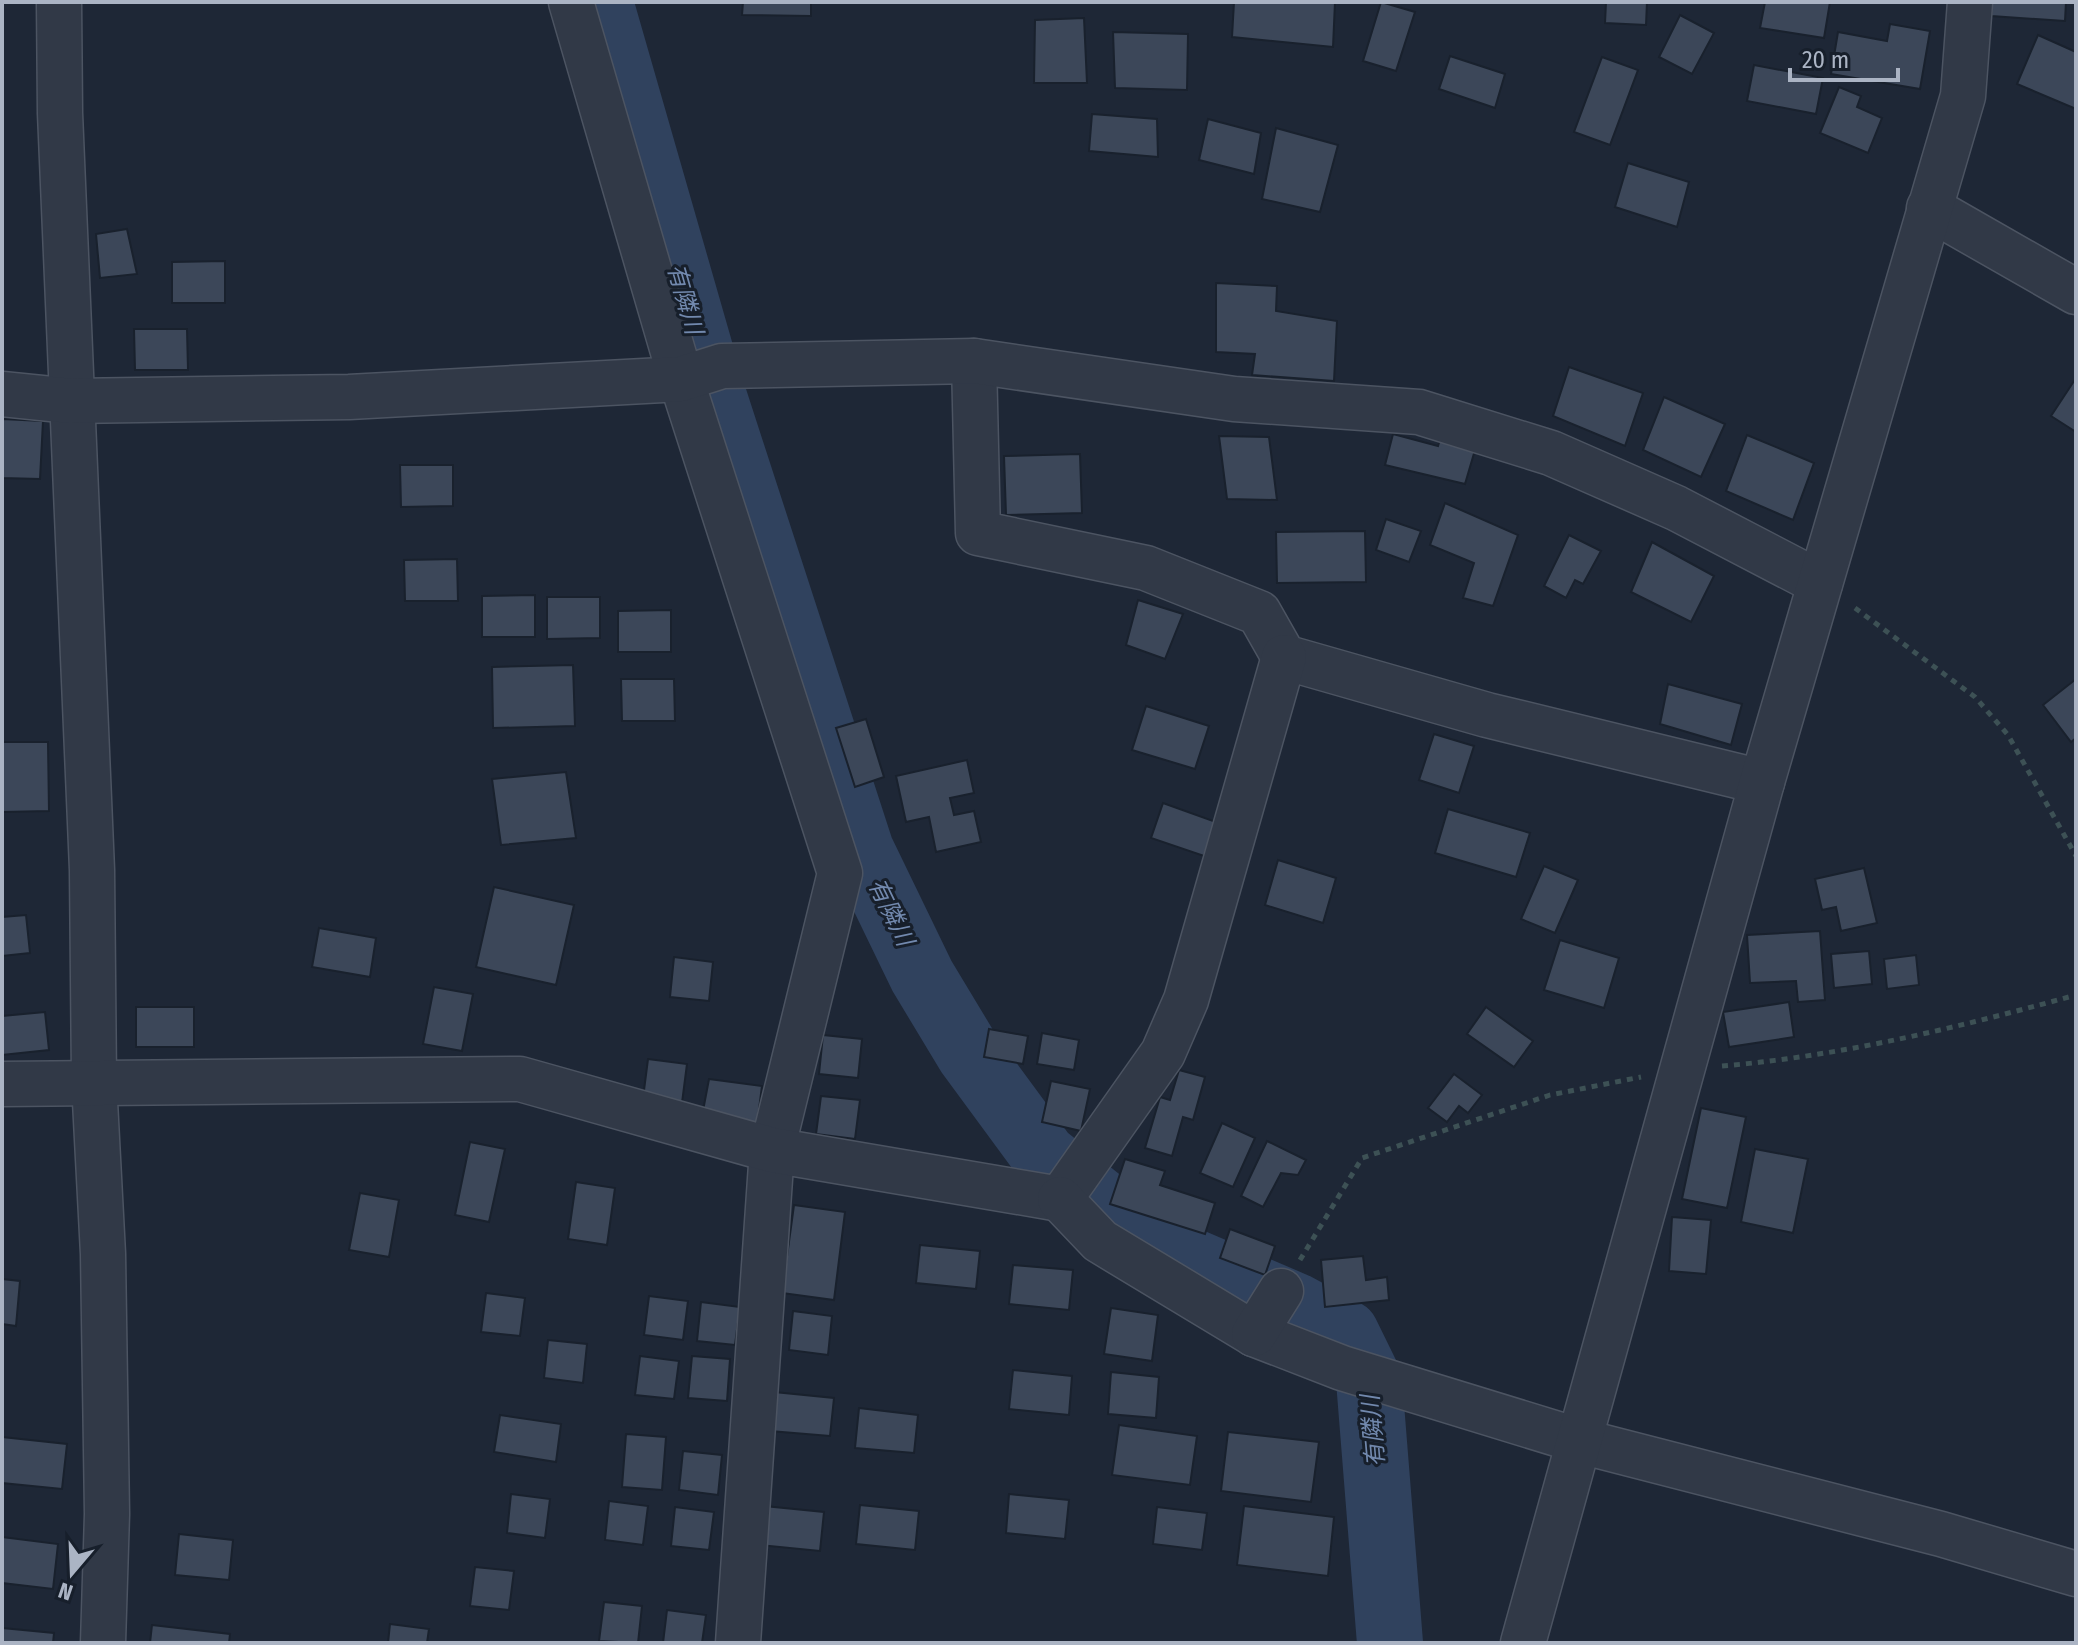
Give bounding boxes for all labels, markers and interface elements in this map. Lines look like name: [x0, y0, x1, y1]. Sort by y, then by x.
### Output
scale bar: [1790, 32, 1898, 82]
text: 20 m: [1802, 46, 1849, 74]
water label: 有隣川: [662, 261, 709, 340]
water label: 有隣川: [863, 874, 921, 953]
water label: 有隣川: [1356, 1391, 1390, 1468]
north arrow: [32, 1533, 112, 1613]
text: N: [55, 1577, 76, 1606]

